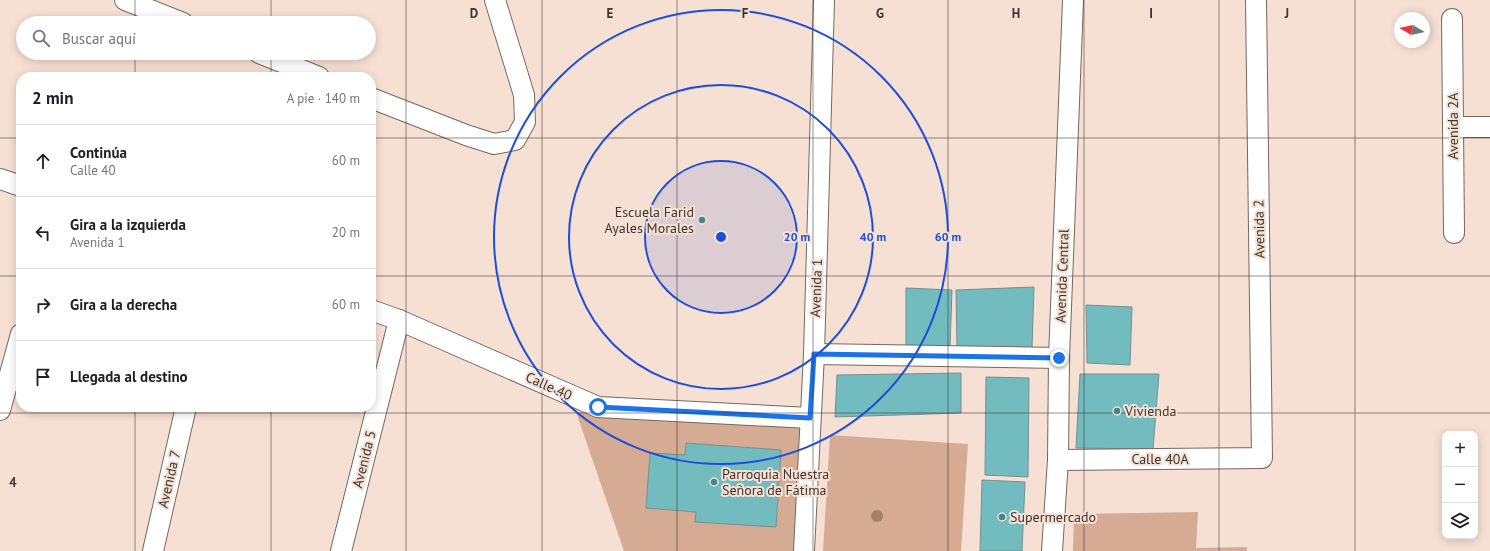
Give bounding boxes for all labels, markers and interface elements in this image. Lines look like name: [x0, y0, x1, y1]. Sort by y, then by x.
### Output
text: D: [470, 5, 478, 22]
text: E: [607, 5, 614, 22]
text: F: [742, 5, 749, 22]
text: G: [876, 5, 884, 22]
text: H: [1012, 5, 1020, 22]
text: I: [1149, 5, 1153, 22]
text: J: [1284, 5, 1289, 22]
north arrow: [1394, 12, 1430, 48]
search box: [16, 16, 376, 60]
icon: search: [30, 27, 52, 49]
text: Buscar aquí: [62, 29, 136, 48]
text: 2 min: [32, 87, 73, 109]
text: A pie · 140 m: [287, 90, 360, 107]
street label: Avenida 2A: [1444, 92, 1462, 159]
text: Continúa: [70, 143, 127, 162]
icon: ahead: [32, 150, 54, 172]
text: 60 m: [332, 152, 360, 169]
text: Calle 40: [70, 162, 116, 179]
street label: Avenida 2: [1249, 200, 1269, 258]
place label: Escuela Farid Ayales Morales: [605, 203, 694, 237]
text: Gira a la izquierda: [70, 215, 186, 234]
marker: Escuela Farid Ayales Morales: [697, 215, 707, 225]
icon: left: [32, 222, 54, 244]
text: 20 m: [332, 224, 360, 241]
text: 20 m: [784, 229, 810, 244]
text: 40 m: [860, 229, 886, 244]
text: 60 m: [935, 229, 961, 244]
street label: Avenida Central: [1051, 229, 1073, 323]
centre of rings: [714, 230, 728, 244]
text: Avenida 1: [70, 234, 124, 251]
street label: Avenida 1: [806, 258, 826, 318]
icon: right: [32, 294, 54, 316]
text: Gira a la derecha: [70, 295, 177, 314]
text: 60 m: [332, 296, 360, 313]
route end: [1050, 349, 1068, 367]
icon: arrive: [32, 366, 54, 388]
text: Llegada al destino: [70, 367, 188, 386]
street label: Calle 40: [523, 368, 575, 404]
route start: [589, 398, 607, 416]
place label: Vivienda: [1124, 402, 1177, 420]
marker: Vivienda: [1112, 406, 1122, 416]
street label: Avenida 5: [348, 428, 380, 490]
map controls: [1442, 431, 1478, 539]
button: +: [1442, 431, 1478, 467]
street label: Avenida 7: [154, 448, 184, 510]
street label: Calle 40A: [1131, 450, 1189, 468]
place label: Parroquia Nuestra Señora de Fátima: [722, 465, 829, 499]
button: −: [1442, 467, 1478, 503]
text: 4: [9, 474, 17, 491]
marker: Parroquia Nuestra Señora de Fátima: [709, 477, 719, 487]
button: layers: [1442, 503, 1478, 539]
place label: Supermercado: [1010, 508, 1096, 526]
marker: Supermercado: [997, 512, 1007, 522]

